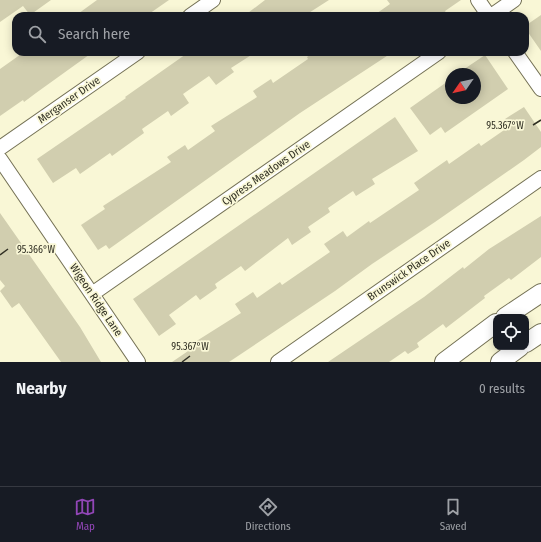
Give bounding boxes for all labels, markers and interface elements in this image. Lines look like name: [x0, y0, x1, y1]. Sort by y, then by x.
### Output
search box: [12, 12, 529, 56]
icon: search: [26, 23, 48, 45]
text: Search here: [58, 25, 130, 43]
north arrow: [445, 68, 481, 104]
street label: Merganser Drive: [35, 74, 103, 126]
text: 95.367°W: [486, 120, 524, 132]
street label: Cypress Meadows Drive: [219, 138, 313, 208]
street label: Brunswick Place Drive: [365, 237, 453, 303]
text: 95.366°W: [17, 244, 56, 256]
street label: Wigeon Ridge Lane: [67, 261, 125, 339]
map controls: [493, 314, 529, 350]
button: locate: [493, 314, 529, 350]
text: 95.367°W: [171, 341, 209, 353]
text: Nearby: [16, 378, 67, 399]
text: 0 results: [479, 381, 525, 396]
tab: Map: [74, 496, 96, 533]
tab: Directions: [245, 496, 291, 533]
tab: Saved: [440, 496, 467, 533]

